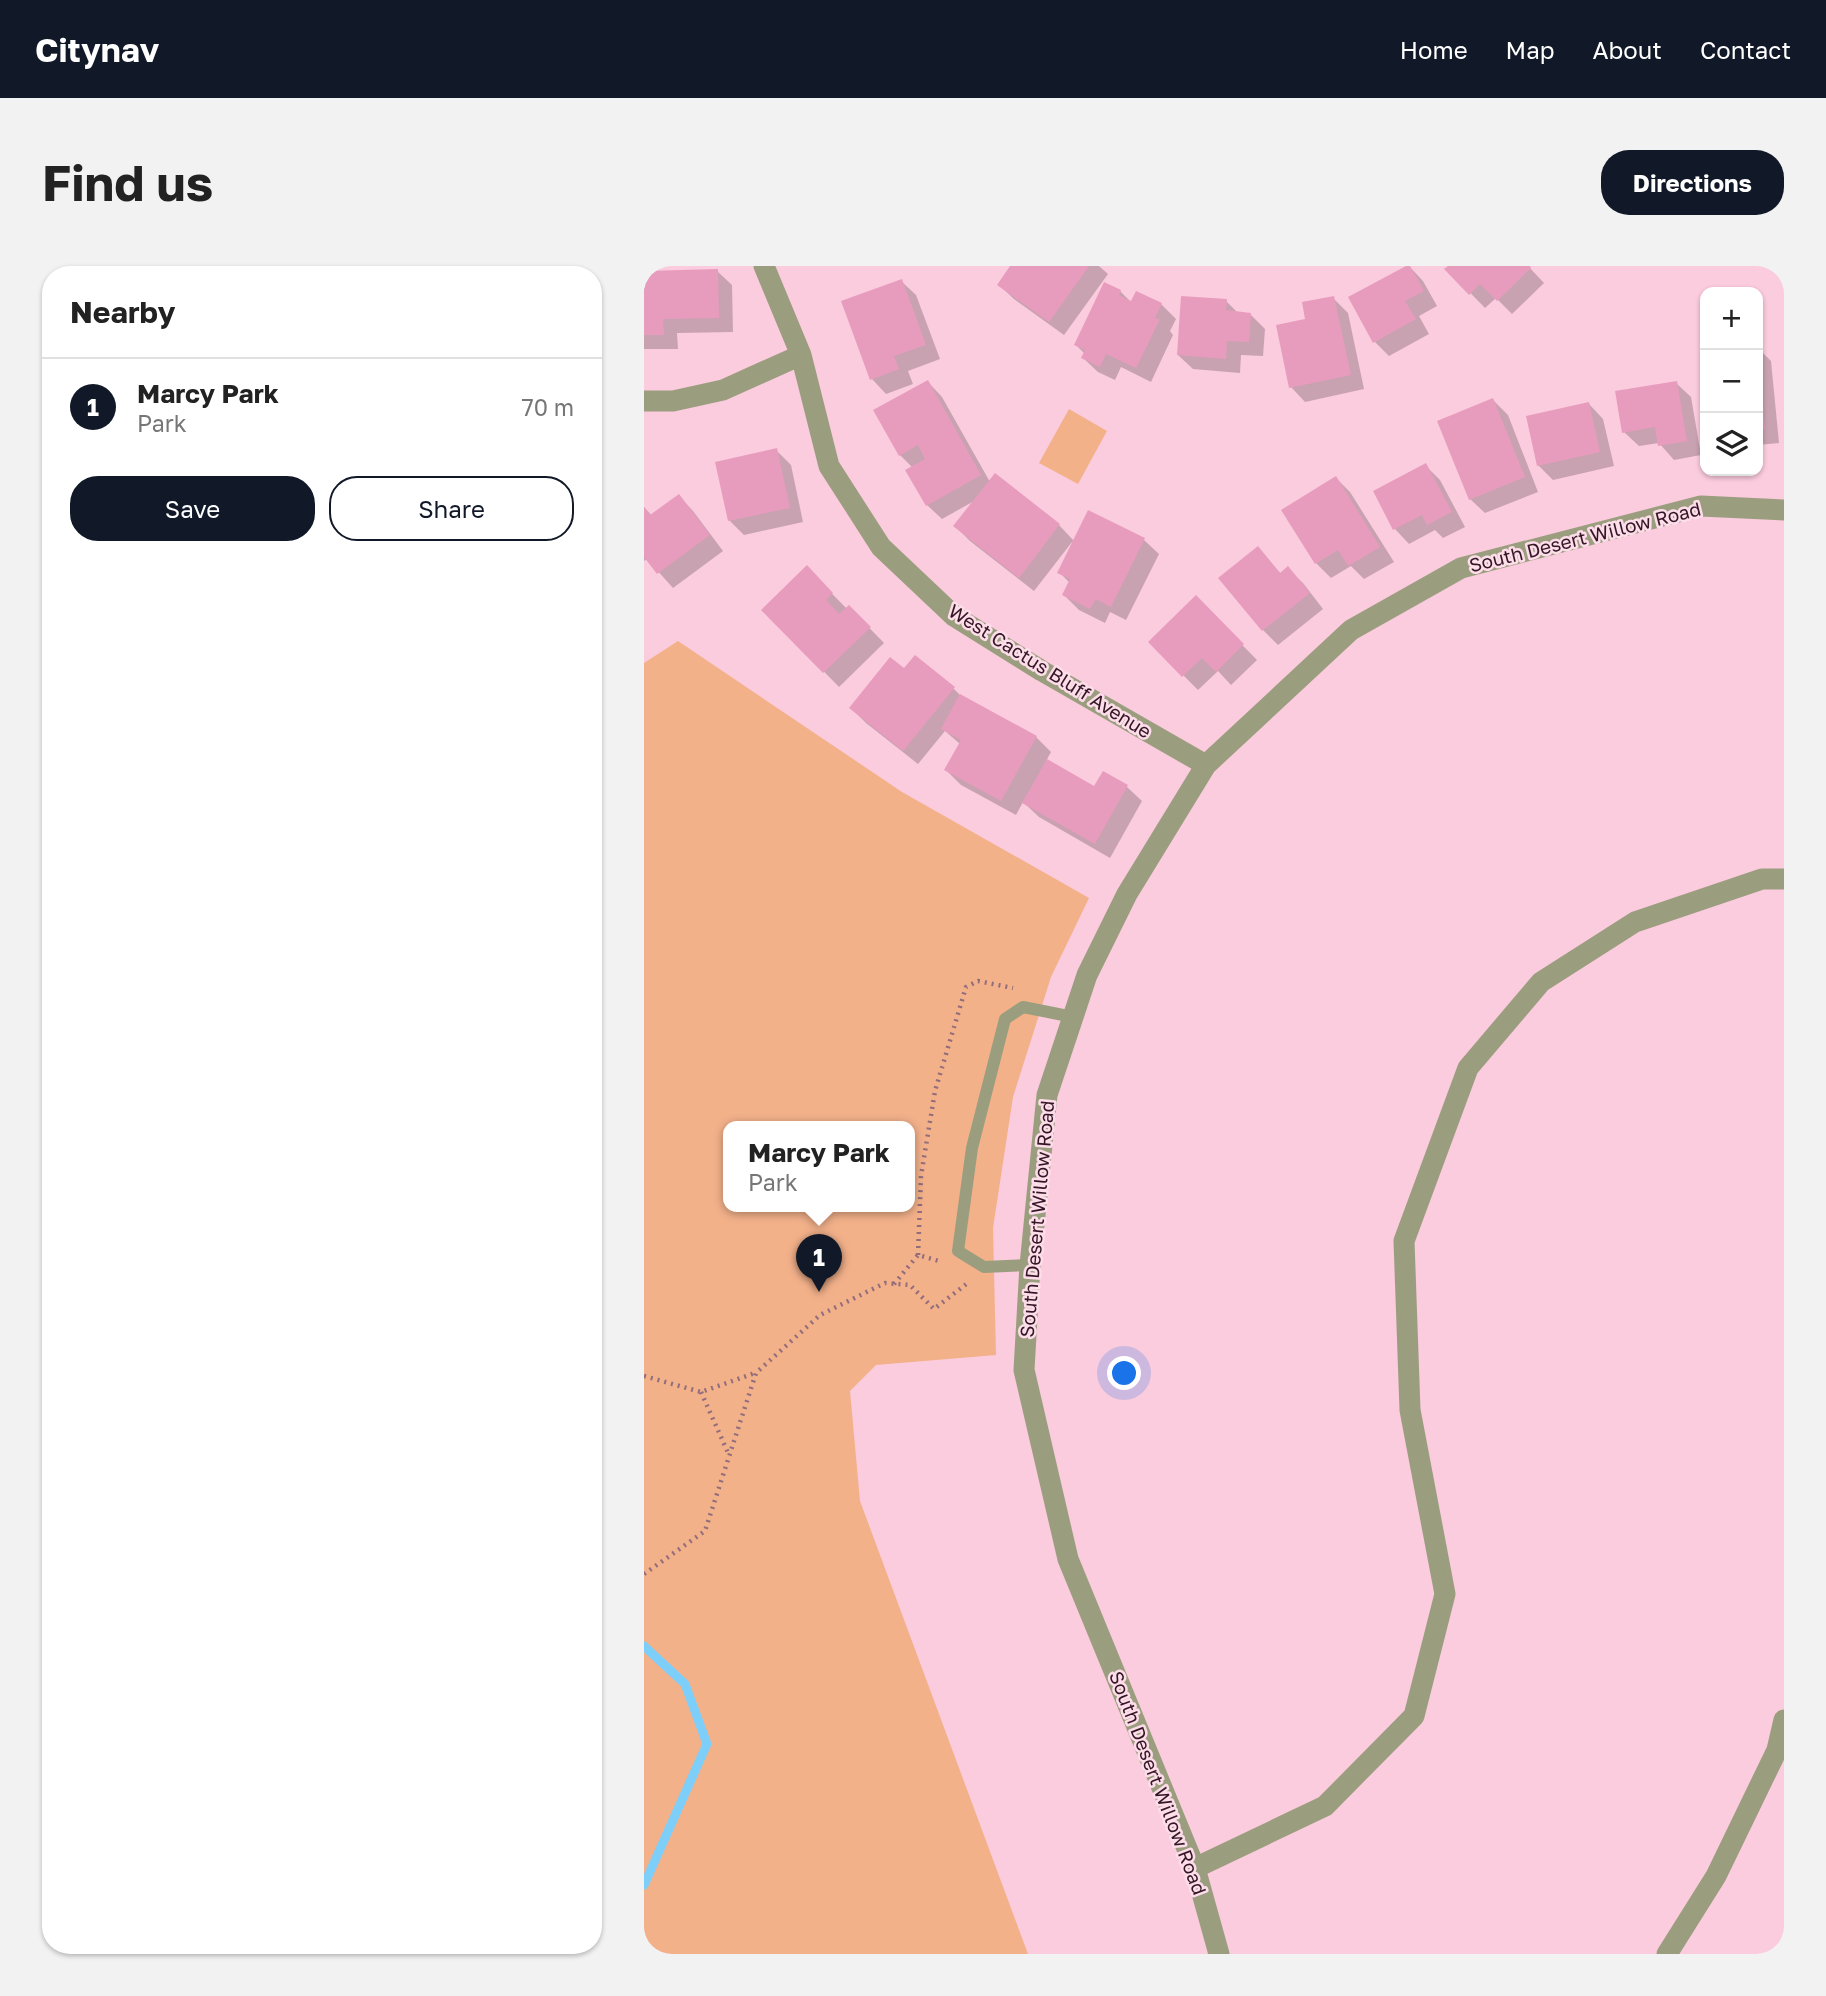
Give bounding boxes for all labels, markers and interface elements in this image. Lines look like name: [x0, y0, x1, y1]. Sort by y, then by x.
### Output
text: Citynav: [35, 30, 159, 69]
text: Home: [1400, 35, 1468, 64]
text: Map: [1506, 35, 1555, 64]
text: About: [1593, 35, 1662, 64]
text: Contact: [1700, 35, 1791, 64]
button: Directions: [1601, 150, 1784, 215]
text: Find us: [42, 153, 213, 212]
map controls: [1700, 287, 1763, 476]
button: +: [1700, 287, 1763, 350]
text: Nearby: [70, 294, 175, 330]
button: −: [1700, 350, 1763, 413]
text: Marcy Park: [137, 378, 279, 409]
text: 1: [87, 393, 99, 421]
text: 70 m: [521, 393, 574, 421]
text: Park: [137, 409, 187, 437]
button: layers: [1700, 413, 1763, 476]
button: Save: [70, 476, 315, 541]
button: Share: [329, 476, 574, 541]
street label: South Desert Willow Road: [1467, 497, 1703, 576]
street label: West Cactus Bluff Avenue: [945, 599, 1156, 743]
street label: South Desert Willow Road: [1015, 1099, 1058, 1338]
popup: [723, 1121, 915, 1212]
text: Marcy Park: [748, 1137, 890, 1168]
text: Park: [748, 1168, 798, 1196]
pin: 1: [796, 1234, 842, 1292]
your location: [1107, 1356, 1141, 1390]
street label: South Desert Willow Road: [1105, 1668, 1212, 1898]

